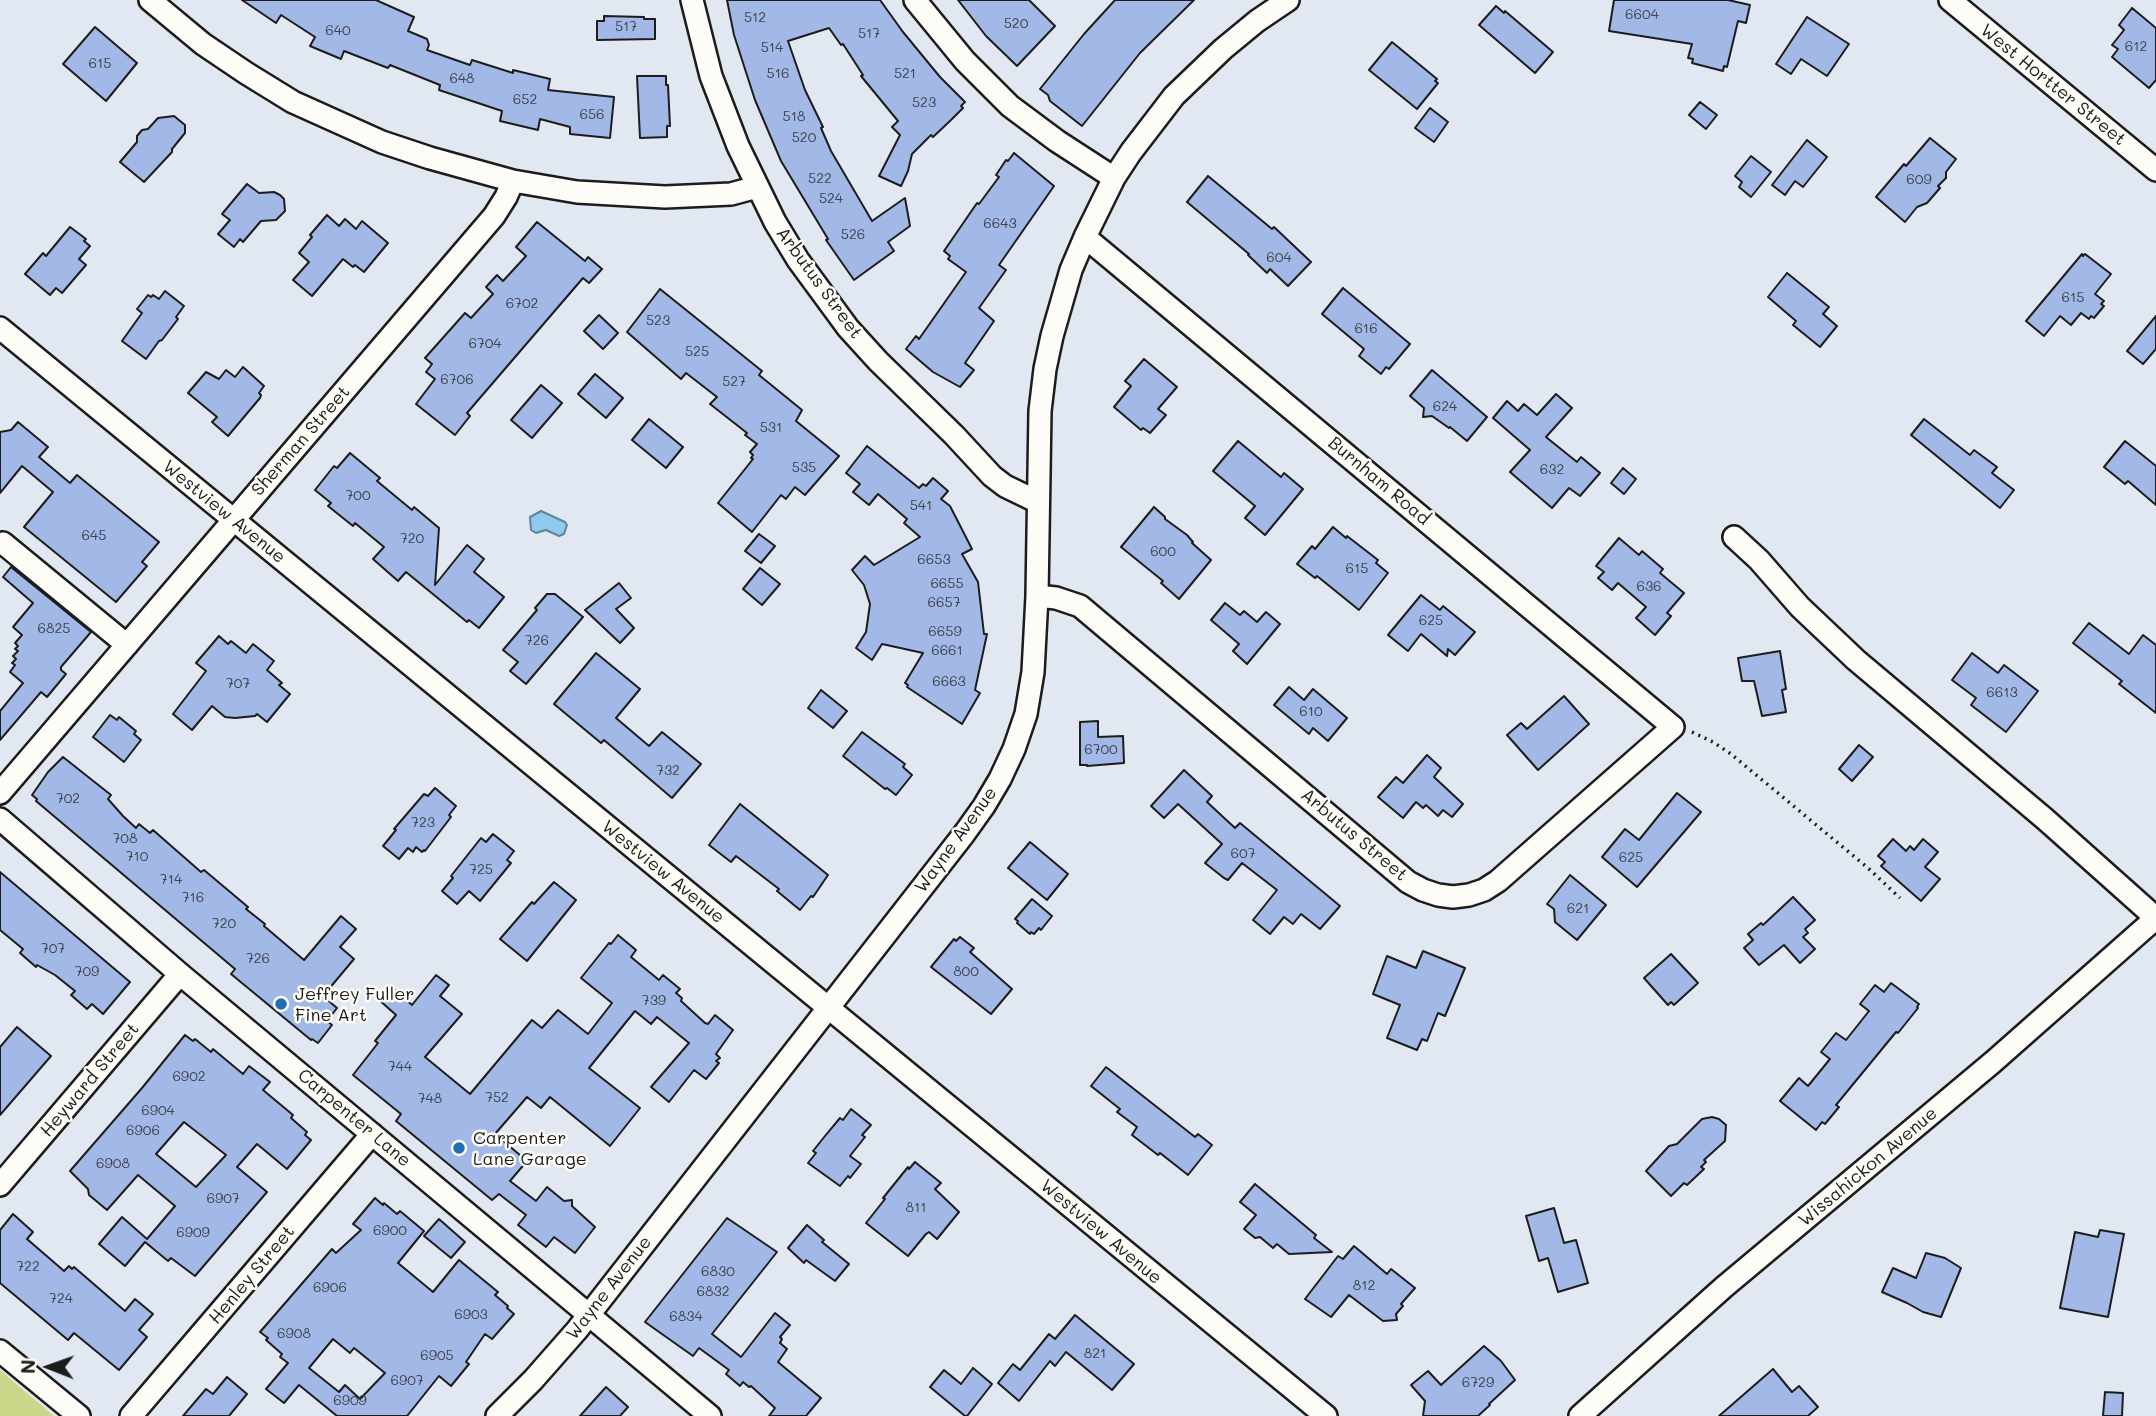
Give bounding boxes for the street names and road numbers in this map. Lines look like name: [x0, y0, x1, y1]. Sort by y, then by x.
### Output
street label: West Hortter Street: [1976, 20, 2130, 150]
street label: Arbutus Street: [771, 223, 867, 343]
street label: Sherman Street: [247, 381, 355, 501]
street label: Burnham Road: [1324, 432, 1434, 530]
street label: Westview Avenue: [158, 456, 290, 568]
street label: Wayne Avenue: [910, 783, 1002, 897]
street label: Arbutus Street: [1296, 784, 1412, 886]
street label: Westview Avenue: [597, 816, 729, 928]
street label: Heyward Street: [36, 1019, 144, 1141]
street label: Carpenter Lane: [293, 1064, 415, 1172]
street label: Wissahickon Avenue: [1794, 1103, 1942, 1231]
street label: Westview Avenue: [1036, 1175, 1166, 1289]
street label: Henley Street: [204, 1221, 300, 1329]
street label: Wayne Avenue: [562, 1232, 656, 1344]

